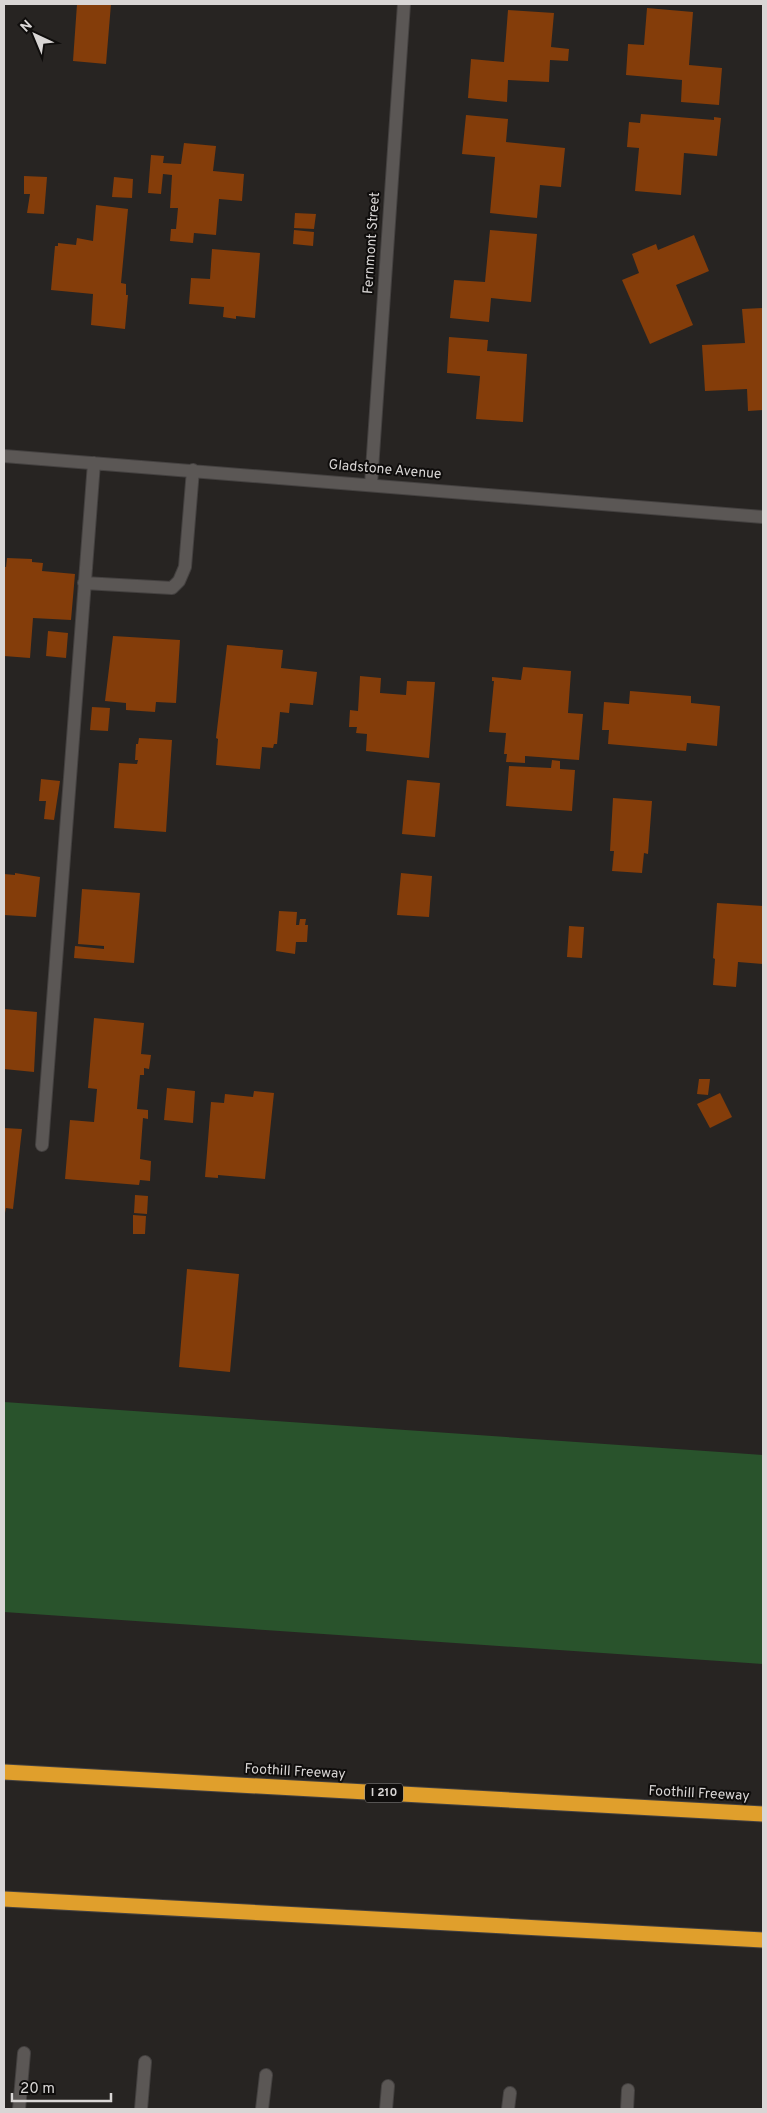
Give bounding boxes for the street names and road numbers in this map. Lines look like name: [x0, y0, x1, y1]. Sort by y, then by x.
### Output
street label: Fernmont Street: [360, 191, 384, 295]
street label: Gladstone Avenue: [328, 457, 442, 483]
street label: Foothill Freeway: [244, 1761, 346, 1783]
street label: Foothill Freeway: [648, 1783, 750, 1805]
road number: I 210: [365, 1784, 403, 1802]

